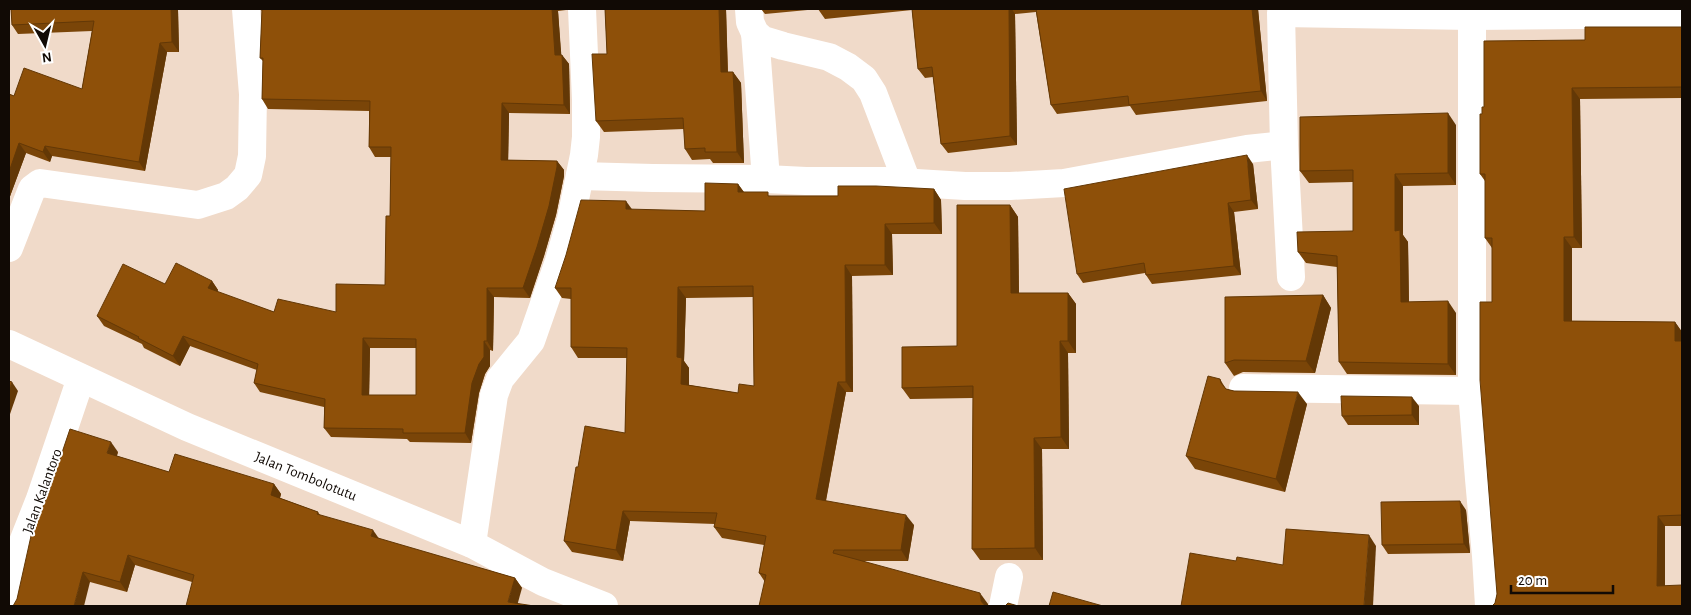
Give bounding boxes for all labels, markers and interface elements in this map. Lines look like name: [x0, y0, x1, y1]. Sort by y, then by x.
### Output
north arrow: [20, 20, 70, 70]
text: N: [41, 49, 52, 64]
street label: Jalan Kalantoro: [20, 447, 65, 536]
street label: Jalan Tombolotutu: [253, 449, 359, 504]
scale bar: [1511, 562, 1614, 594]
text: 20 m: [1518, 573, 1547, 588]

